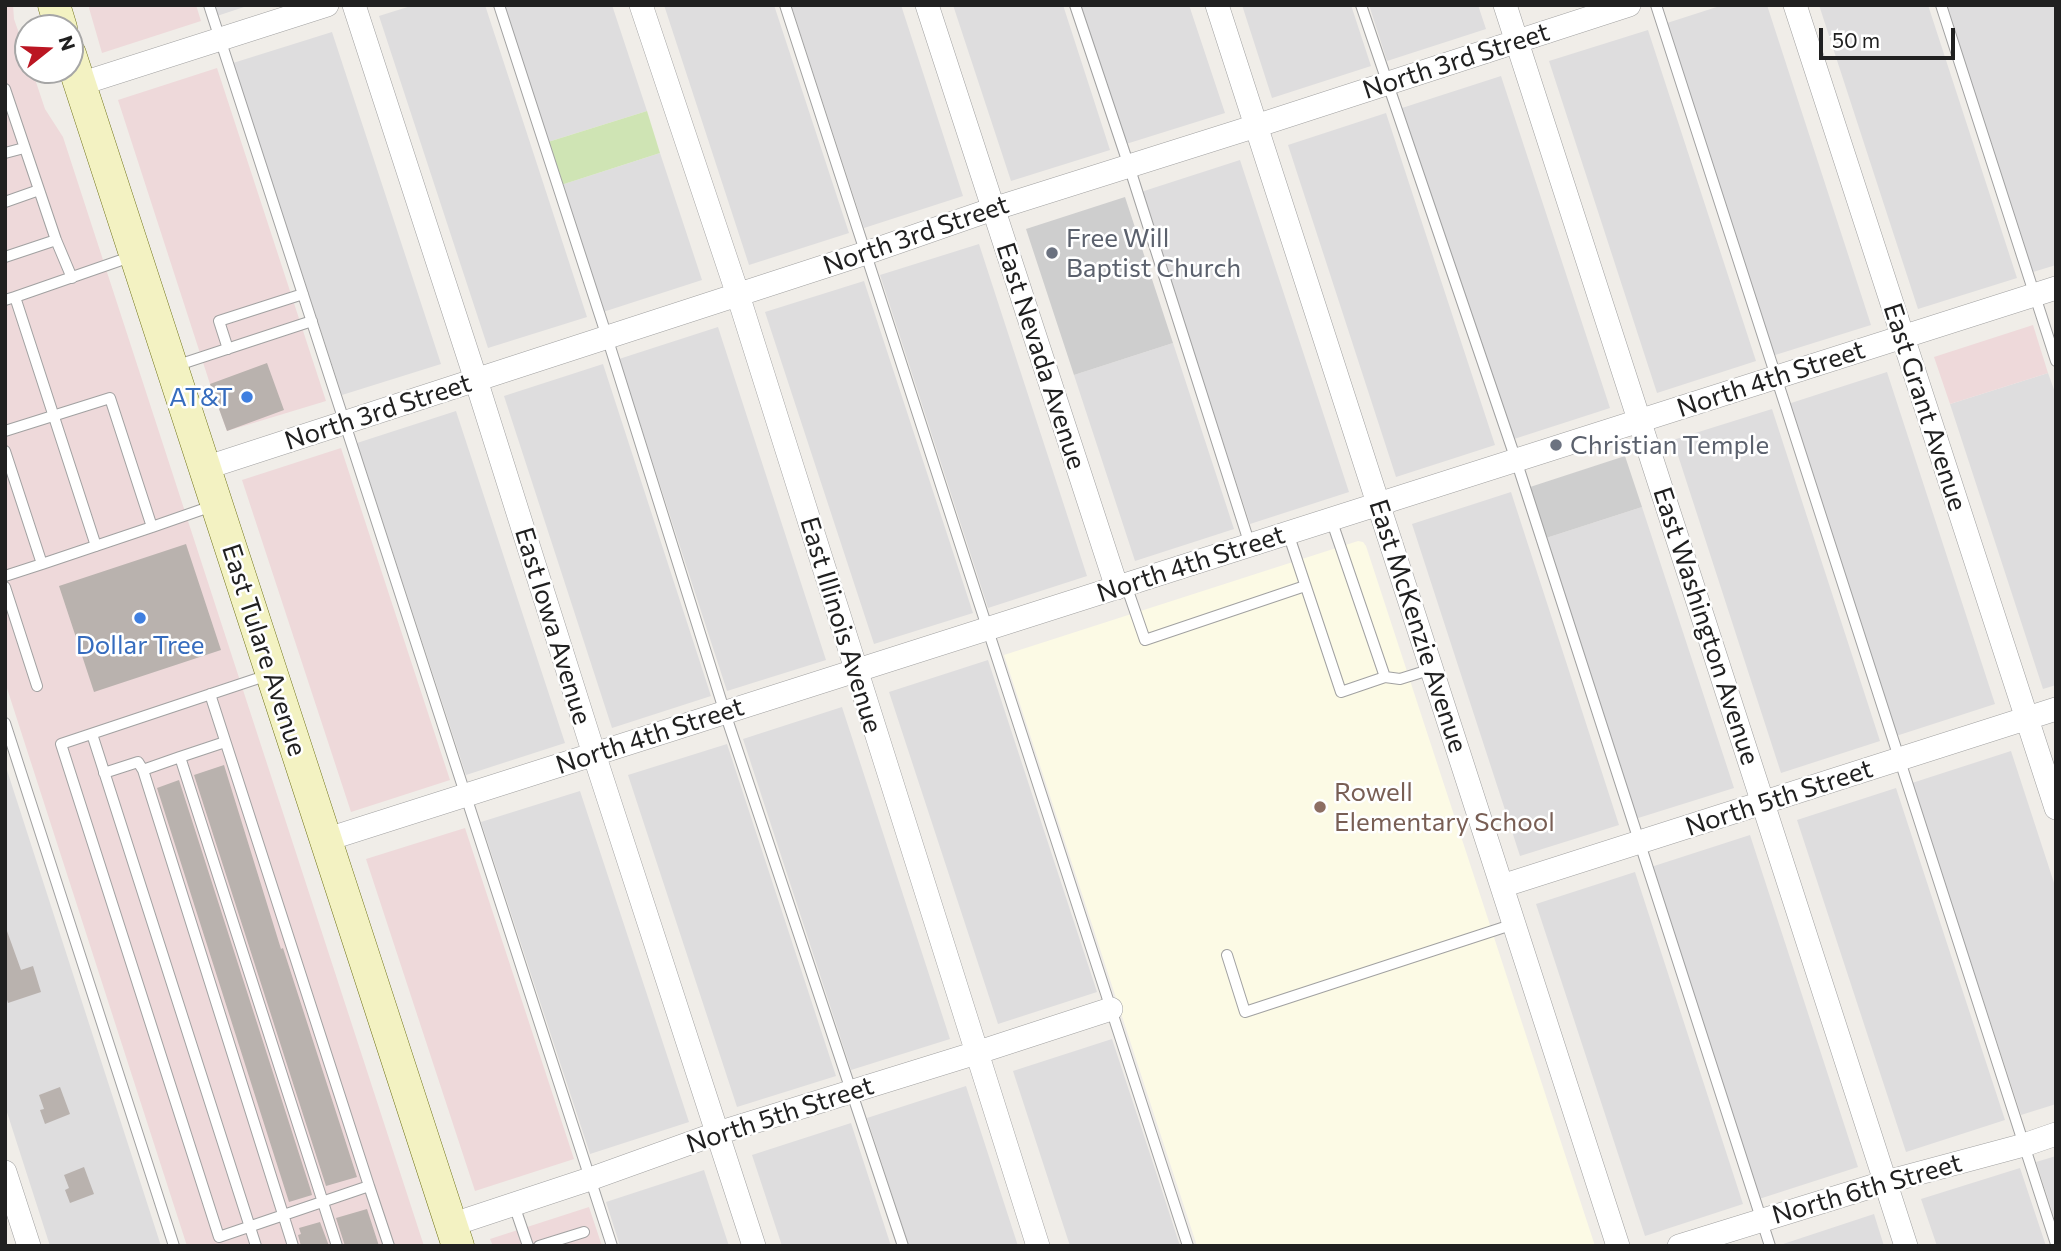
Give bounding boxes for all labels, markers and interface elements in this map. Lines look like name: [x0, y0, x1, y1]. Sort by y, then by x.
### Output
north arrow: [14, 14, 84, 84]
scale bar: [1823, 14, 1960, 58]
street label: North 3rd Street: [1359, 16, 1553, 106]
text: 50 m: [1832, 27, 1880, 52]
text: N: [54, 33, 81, 53]
street label: North 3rd Street: [819, 189, 1013, 281]
place label: Free Will Baptist Church: [1066, 222, 1241, 284]
street label: East Nevada Avenue: [990, 239, 1092, 473]
marker: Free Will Baptist Church: [1044, 245, 1060, 261]
street label: East Grant Avenue: [1877, 299, 1973, 515]
street label: North 4th Street: [1673, 334, 1869, 424]
street label: North 3rd Street: [281, 367, 475, 457]
place label: AT&T: [169, 381, 233, 413]
marker: AT&T: [239, 389, 255, 405]
place label: Christian Temple: [1570, 429, 1769, 461]
marker: Christian Temple: [1548, 437, 1564, 453]
street label: East Washington Avenue: [1646, 483, 1766, 769]
street label: East McKenzie Avenue: [1362, 496, 1474, 756]
street label: East Illinois Avenue: [793, 513, 889, 737]
street label: North 4th Street: [1093, 519, 1289, 609]
street label: East Iowa Avenue: [508, 524, 598, 728]
street label: East Tulare Avenue: [215, 540, 313, 760]
marker: Dollar Tree: [132, 610, 148, 626]
place label: Dollar Tree: [76, 629, 204, 661]
street label: North 4th Street: [552, 691, 748, 781]
street label: North 5th Street: [1681, 753, 1877, 843]
place label: Rowell Elementary School: [1334, 776, 1555, 838]
marker: Rowell Elementary School: [1312, 799, 1328, 815]
street label: North 5th Street: [682, 1070, 878, 1160]
street label: North 6th Street: [1769, 1147, 1965, 1231]

